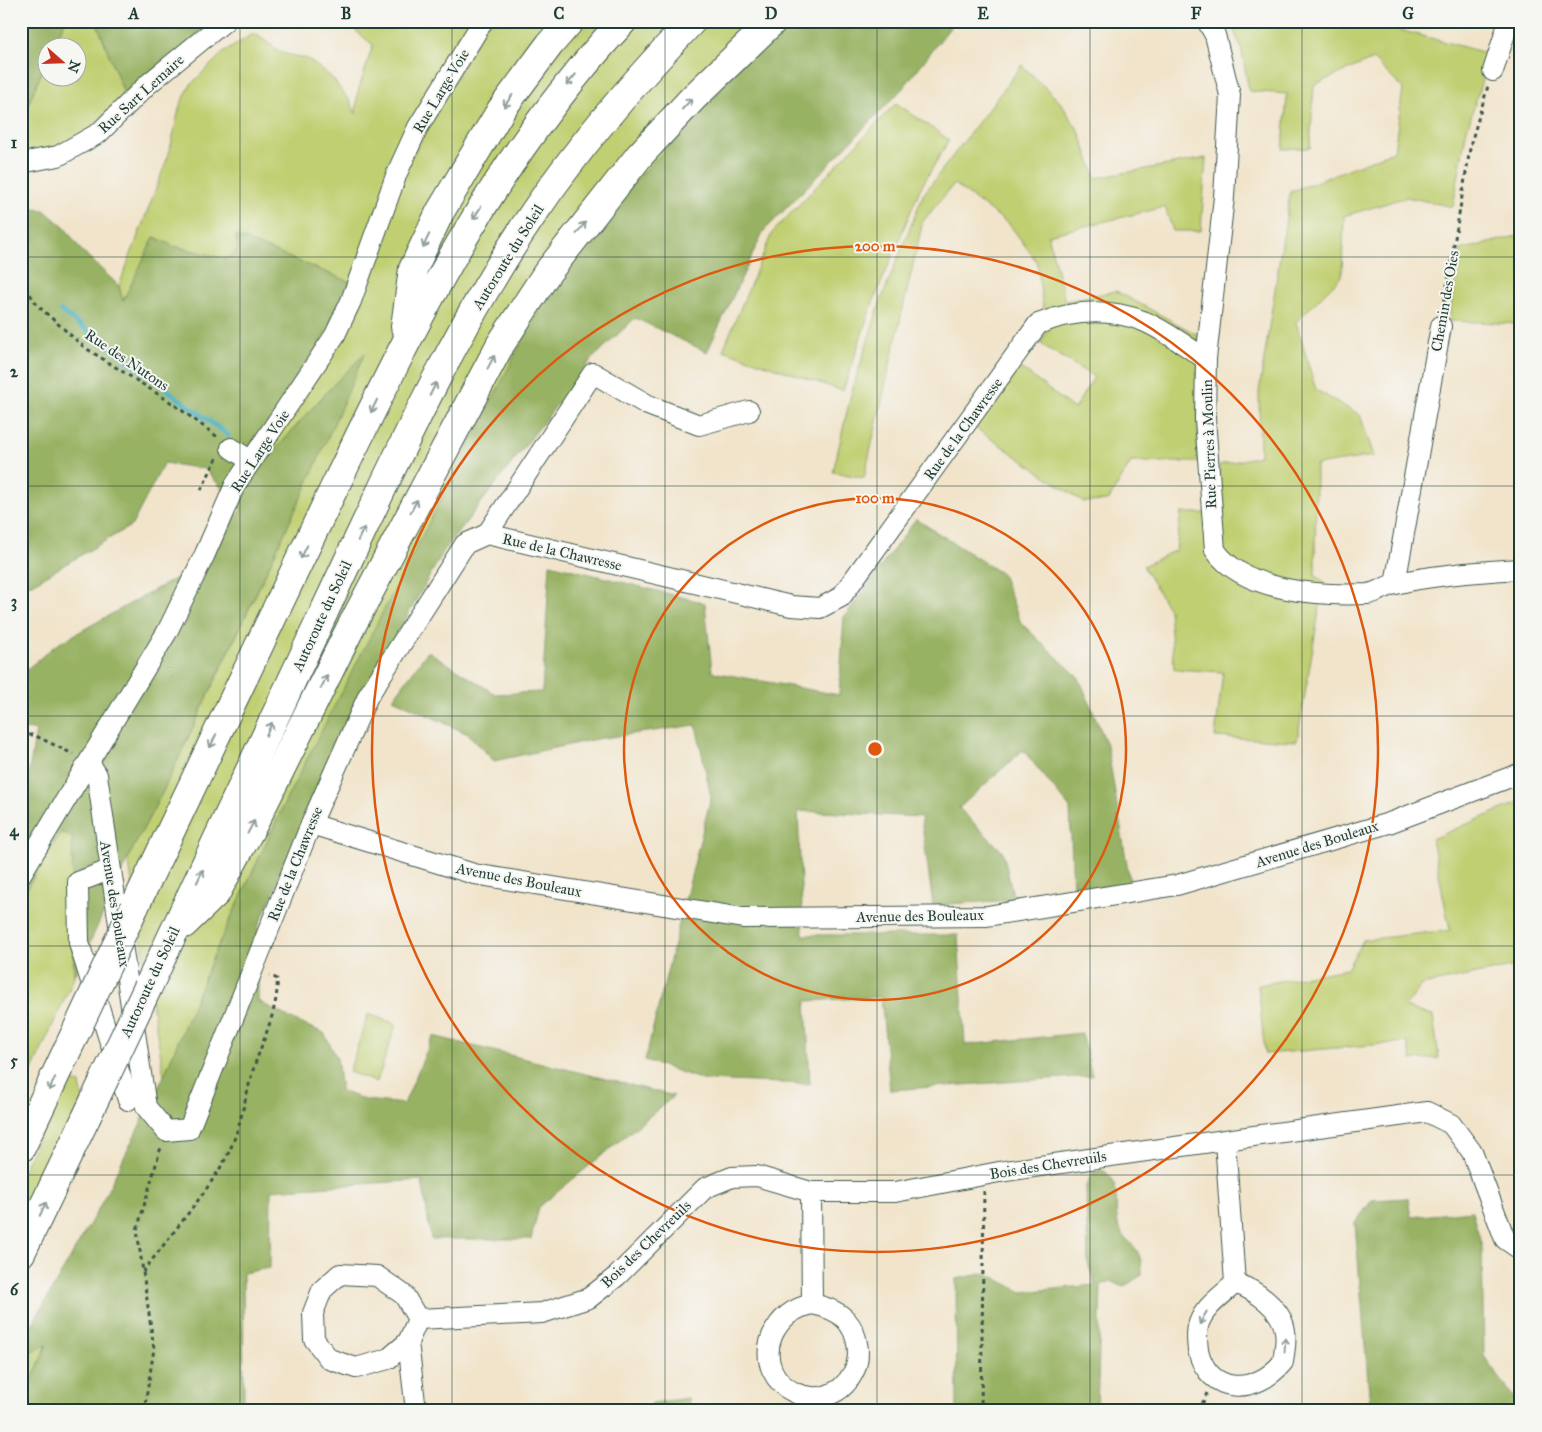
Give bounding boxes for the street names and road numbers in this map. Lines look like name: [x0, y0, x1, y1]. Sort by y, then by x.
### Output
street label: Rue Large Voie: [409, 46, 473, 136]
street label: Rue Sart Lemaire: [94, 51, 188, 137]
street label: Autoroute du Soleil: [468, 200, 548, 314]
street label: Chemin des Oies: [1427, 249, 1463, 353]
street label: Rue des Nutons: [82, 325, 172, 395]
street label: Rue de la Chawresse: [920, 374, 1006, 484]
street label: Rue Pierres à Moulin: [1198, 379, 1220, 509]
street label: Rue Large Voie: [227, 406, 293, 496]
street label: Rue de la Chawresse: [500, 529, 624, 575]
street label: Autoroute du Soleil: [288, 557, 356, 675]
street label: Rue de la Chawresse: [264, 804, 326, 924]
street label: Avenue des Bouleaux: [1252, 817, 1381, 872]
street label: Avenue des Bouleaux: [96, 839, 134, 969]
street label: Avenue des Bouleaux: [454, 859, 584, 901]
street label: Avenue des Bouleaux: [855, 906, 984, 926]
street label: Autoroute du Soleil: [116, 923, 184, 1041]
street label: Bois des Chevreuils: [988, 1147, 1108, 1183]
street label: Bois des Chevreuils: [597, 1196, 695, 1292]

